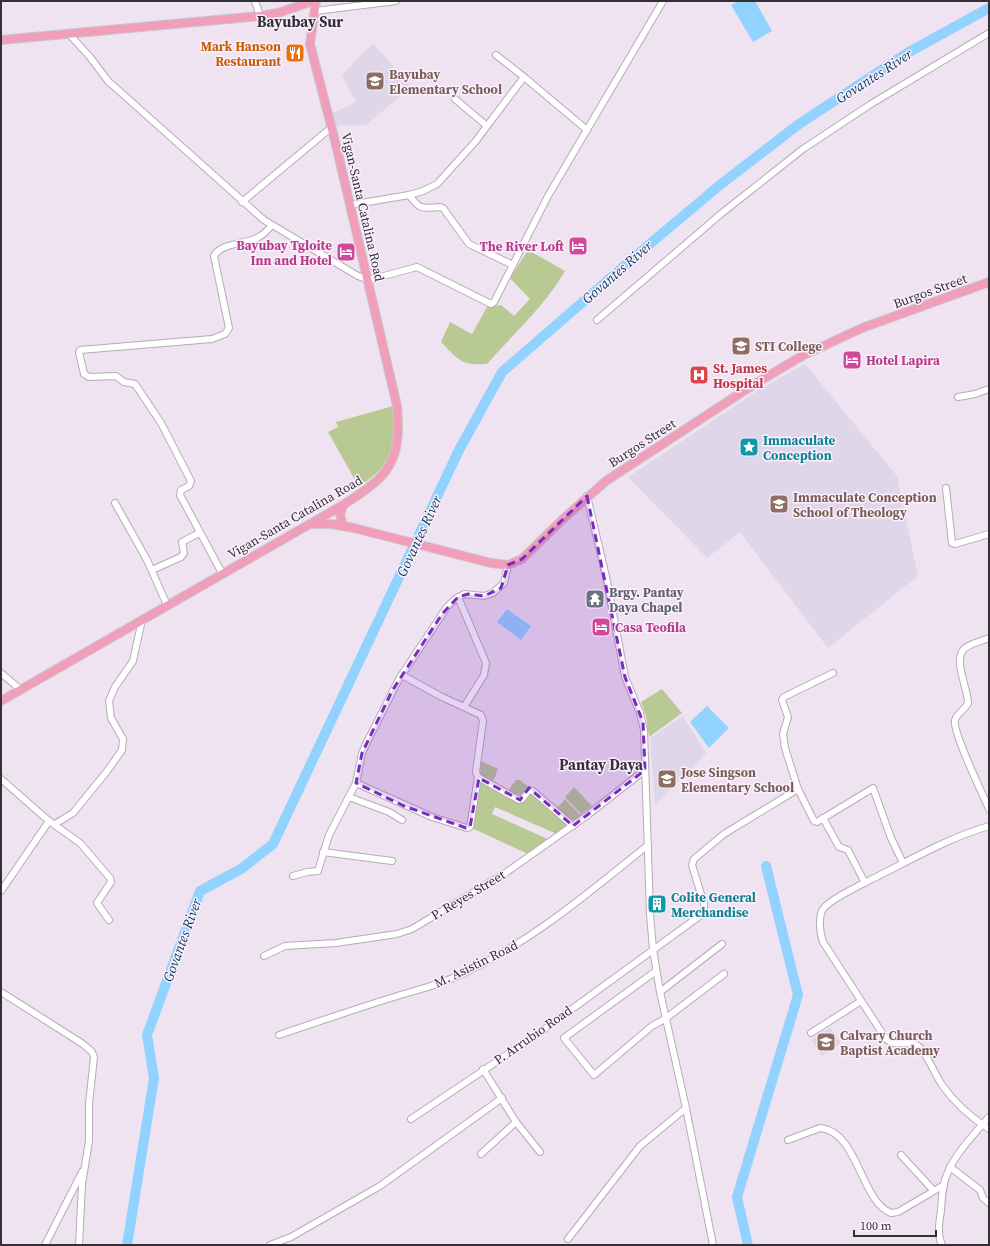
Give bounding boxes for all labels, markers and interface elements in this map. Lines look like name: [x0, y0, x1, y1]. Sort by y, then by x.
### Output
district label: Bayubay Sur: [257, 11, 343, 32]
place label: Mark Hanson Restaurant: [201, 38, 281, 70]
restaurant icon: Mark Hanson Restaurant: [284, 42, 306, 64]
water label: Govantes River: [832, 44, 916, 108]
place label: Bayubay Elementary School: [389, 66, 502, 98]
school or university icon: Bayubay Elementary School: [364, 70, 386, 92]
street label: Vigan-Santa Catalina Road: [338, 131, 389, 284]
hotel icon: The River Loft: [567, 235, 589, 257]
water label: Govantes River: [577, 236, 657, 308]
place label: Bayubay Tgloite Inn and Hotel: [236, 237, 332, 269]
place label: The River Loft: [479, 238, 564, 255]
hotel icon: Bayubay Tgloite Inn and Hotel: [335, 241, 357, 263]
street label: Burgos Street: [891, 270, 970, 312]
school or university icon: STI College: [730, 335, 752, 357]
place label: STI College: [755, 338, 822, 355]
hotel icon: Hotel Lapira: [841, 349, 863, 371]
place label: Hotel Lapira: [866, 352, 940, 369]
place label: St. James Hospital: [713, 360, 767, 392]
hospital icon: St. James Hospital: [688, 364, 710, 386]
street label: Burgos Street: [605, 415, 680, 471]
place label: Immaculate Conception: [763, 432, 835, 464]
place icon: Immaculate Conception: [738, 436, 760, 458]
street label: Vigan-Santa Catalina Road: [225, 471, 366, 562]
place label: Immaculate Conception School of Theology: [793, 489, 937, 521]
water label: Govantes River: [391, 492, 447, 580]
school or university icon: Immaculate Conception School of Theology: [768, 493, 790, 515]
place label: Brgy. Pantay Daya Chapel: [609, 584, 684, 616]
temple icon: Brgy. Pantay Daya Chapel: [584, 588, 606, 610]
hotel icon: Casa Teofila: [590, 616, 612, 638]
place label: Casa Teofila: [615, 619, 686, 636]
district label: Pantay Daya: [559, 754, 644, 775]
place label: Jose Singson Elementary School: [680, 764, 794, 796]
school or university icon: Jose Singson Elementary School: [656, 768, 678, 790]
street label: P. Reyes Street: [428, 866, 509, 924]
place label: Colite General Merchandise: [671, 889, 756, 921]
building icon: Colite General Merchandise: [646, 893, 668, 915]
water label: Govantes River: [158, 895, 206, 985]
street label: M. Asistin Road: [431, 936, 521, 992]
street label: P. Arrubio Road: [491, 1001, 576, 1068]
place label: Calvary Church Baptist Academy: [840, 1027, 940, 1059]
school or university icon: Calvary Church Baptist Academy: [815, 1031, 837, 1053]
scale bar: [854, 1212, 936, 1238]
text: 100 m: [860, 1218, 892, 1234]

